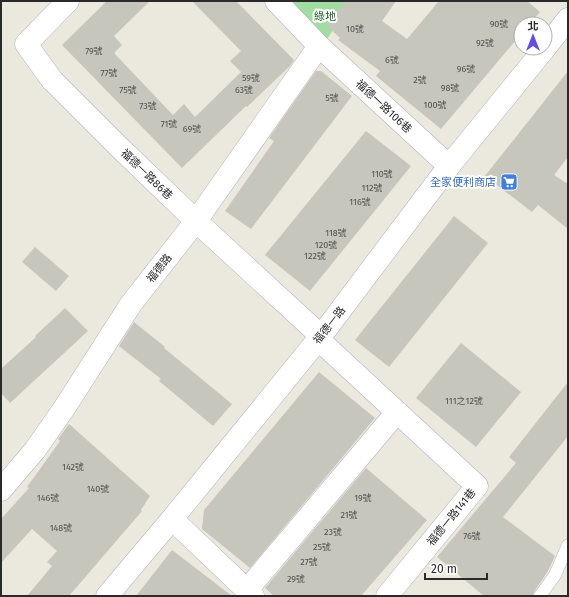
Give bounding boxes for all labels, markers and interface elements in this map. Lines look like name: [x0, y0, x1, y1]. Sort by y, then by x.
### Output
park label: 綠地: [314, 10, 336, 23]
north arrow: [513, 16, 553, 56]
house number: 90號: [490, 19, 508, 29]
text: 北: [528, 20, 539, 33]
house number: 10號: [346, 24, 364, 34]
house number: 92號: [476, 38, 494, 48]
house number: 79號: [85, 46, 103, 56]
house number: 6號: [385, 55, 399, 65]
house number: 96號: [457, 64, 475, 74]
house number: 77號: [101, 68, 118, 78]
house number: 59號: [242, 73, 260, 83]
house number: 2號: [413, 75, 427, 85]
street label: 福德一路106巷: [353, 77, 414, 136]
house number: 98號: [441, 83, 459, 93]
house number: 75號: [119, 85, 137, 95]
house number: 63號: [235, 85, 253, 95]
house number: 5號: [325, 93, 339, 103]
house number: 100號: [424, 100, 446, 110]
house number: 73號: [139, 101, 157, 111]
house number: 71號: [161, 119, 177, 129]
house number: 69號: [183, 124, 201, 134]
street label: 福德一路86巷: [118, 146, 175, 202]
house number: 110號: [371, 169, 393, 179]
supermarket icon: 全家便利商店: [499, 172, 519, 192]
place label: 全家便利商店: [430, 176, 496, 189]
house number: 112號: [361, 183, 383, 193]
house number: 116號: [349, 197, 371, 207]
house number: 118號: [325, 228, 347, 238]
house number: 120號: [315, 240, 337, 250]
street label: 福德路: [144, 251, 175, 285]
house number: 122號: [304, 251, 326, 261]
street label: 福德一路: [311, 304, 348, 347]
house number: 111之12號: [445, 396, 483, 406]
house number: 142號: [62, 462, 84, 472]
house number: 140號: [87, 484, 109, 494]
street label: 福德一路141巷: [424, 486, 478, 549]
house number: 146號: [37, 493, 59, 503]
house number: 19號: [354, 493, 372, 503]
house number: 21號: [340, 510, 358, 520]
house number: 148號: [50, 523, 72, 533]
house number: 23號: [324, 527, 342, 537]
house number: 76號: [463, 531, 481, 541]
house number: 25號: [313, 542, 331, 552]
scale bar: [425, 555, 487, 581]
house number: 27號: [300, 557, 318, 567]
text: 20 m: [431, 562, 457, 576]
house number: 29號: [287, 574, 305, 584]

